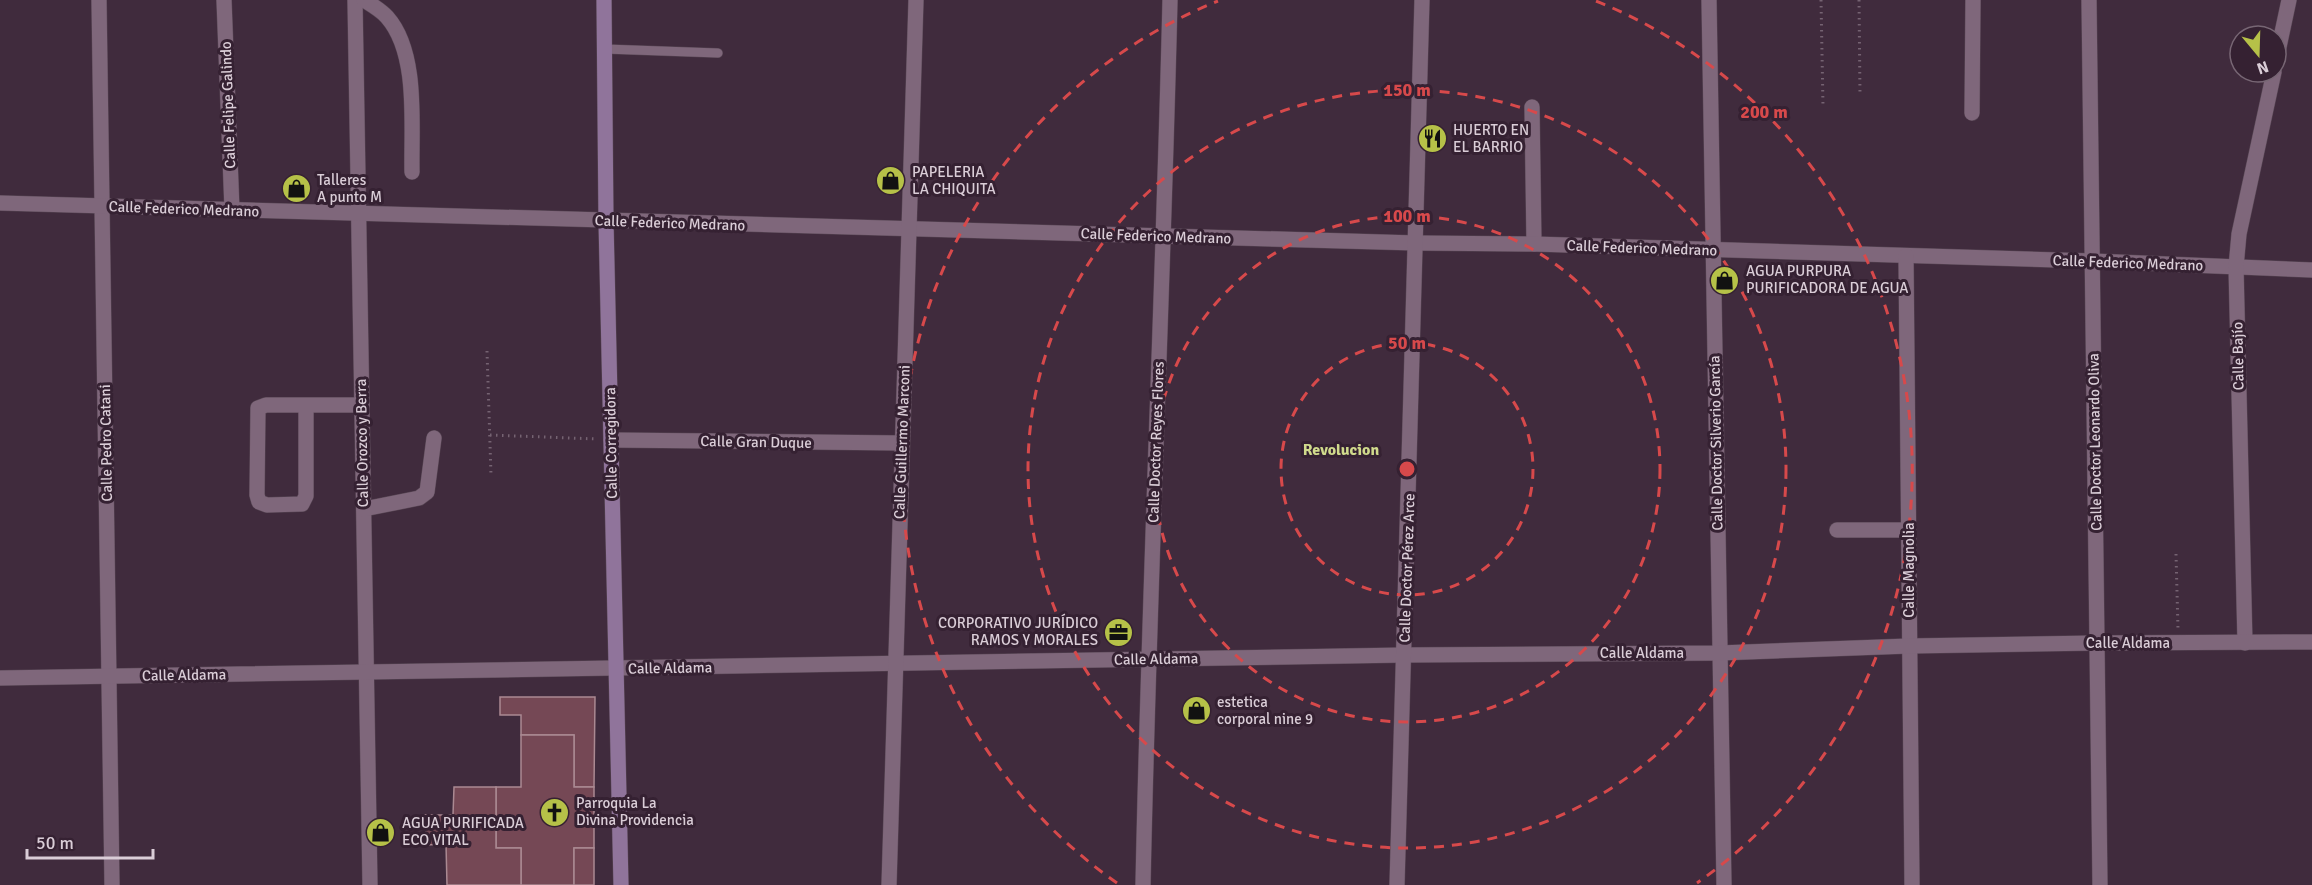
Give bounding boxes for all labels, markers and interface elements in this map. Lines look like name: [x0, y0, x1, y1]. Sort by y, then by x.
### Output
north arrow: [2228, 24, 2288, 84]
street label: Calle Felipe Galindo: [217, 41, 239, 169]
text: N: [2254, 56, 2271, 79]
text: 150 m: [1383, 79, 1431, 101]
text: 200 m: [1740, 101, 1788, 123]
place label: HUERTO EN EL BARRIO: [1453, 121, 1529, 156]
restaurant icon: HUERTO EN EL BARRIO: [1416, 123, 1448, 155]
place label: PAPELERIA LA CHIQUITA: [912, 163, 996, 198]
shop icon: PAPELERIA LA CHIQUITA: [875, 165, 907, 197]
place label: Talleres A punto M: [317, 171, 382, 206]
shop icon: Talleres A punto M: [280, 173, 312, 205]
street label: Calle Federico Medrano: [108, 197, 260, 221]
text: 100 m: [1383, 205, 1431, 227]
street label: Calle Federico Medrano: [594, 211, 746, 235]
street label: Calle Federico Medrano: [1080, 224, 1232, 248]
street label: Calle Federico Medrano: [1566, 236, 1718, 260]
street label: Calle Federico Medrano: [2052, 251, 2204, 275]
place label: AGUA PURPURA PURIFICADORA DE AGUA: [1746, 262, 1909, 297]
shop icon: AGUA PURPURA PURIFICADORA DE AGUA: [1709, 264, 1741, 296]
street label: Calle Bajío: [2228, 321, 2248, 390]
text: 50 m: [1388, 332, 1426, 354]
street label: Calle Doctor Leonardo Oliva: [2084, 353, 2106, 531]
street label: Calle Doctor Silverio García: [1705, 355, 1727, 531]
street label: Calle Doctor Reyes Flores: [1144, 360, 1168, 523]
street label: Calle Guillermo Marconi: [890, 365, 914, 519]
street label: Calle Orozco y Berra: [352, 379, 372, 507]
street label: Calle Pedro Catani: [96, 384, 116, 502]
street label: Calle Corregidora: [601, 387, 621, 499]
street label: Calle Gran Duque: [700, 432, 812, 452]
district label: Revolucion: [1303, 440, 1379, 460]
centre of rings: [1397, 459, 1417, 479]
street label: Calle Doctor Pérez Arce: [1395, 493, 1419, 643]
street label: Calle Magnolia: [1900, 522, 1918, 618]
place label: CORPORATIVO JURÍDICO RAMOS Y MORALES: [938, 613, 1098, 649]
office icon: CORPORATIVO JURÍDICO RAMOS Y MORALES: [1103, 616, 1135, 648]
street label: Calle Aldama: [2086, 634, 2170, 652]
street label: Calle Aldama: [1600, 644, 1684, 662]
street label: Calle Aldama: [1114, 649, 1198, 669]
street label: Calle Aldama: [628, 658, 712, 678]
street label: Calle Aldama: [142, 665, 226, 685]
place label: estetica corporal nine 9: [1217, 693, 1313, 728]
shop icon: estetica corporal nine 9: [1180, 695, 1212, 727]
place label: Parroquia La Divina Providencia: [576, 794, 694, 829]
church icon: Parroquia La Divina Providencia: [539, 796, 571, 828]
place label: AGUA PURIFICADA ECO VITAL: [402, 814, 524, 849]
shop icon: AGUA PURIFICADA ECO VITAL: [365, 816, 397, 848]
scale bar: [27, 822, 153, 860]
text: 50 m: [36, 832, 74, 854]

